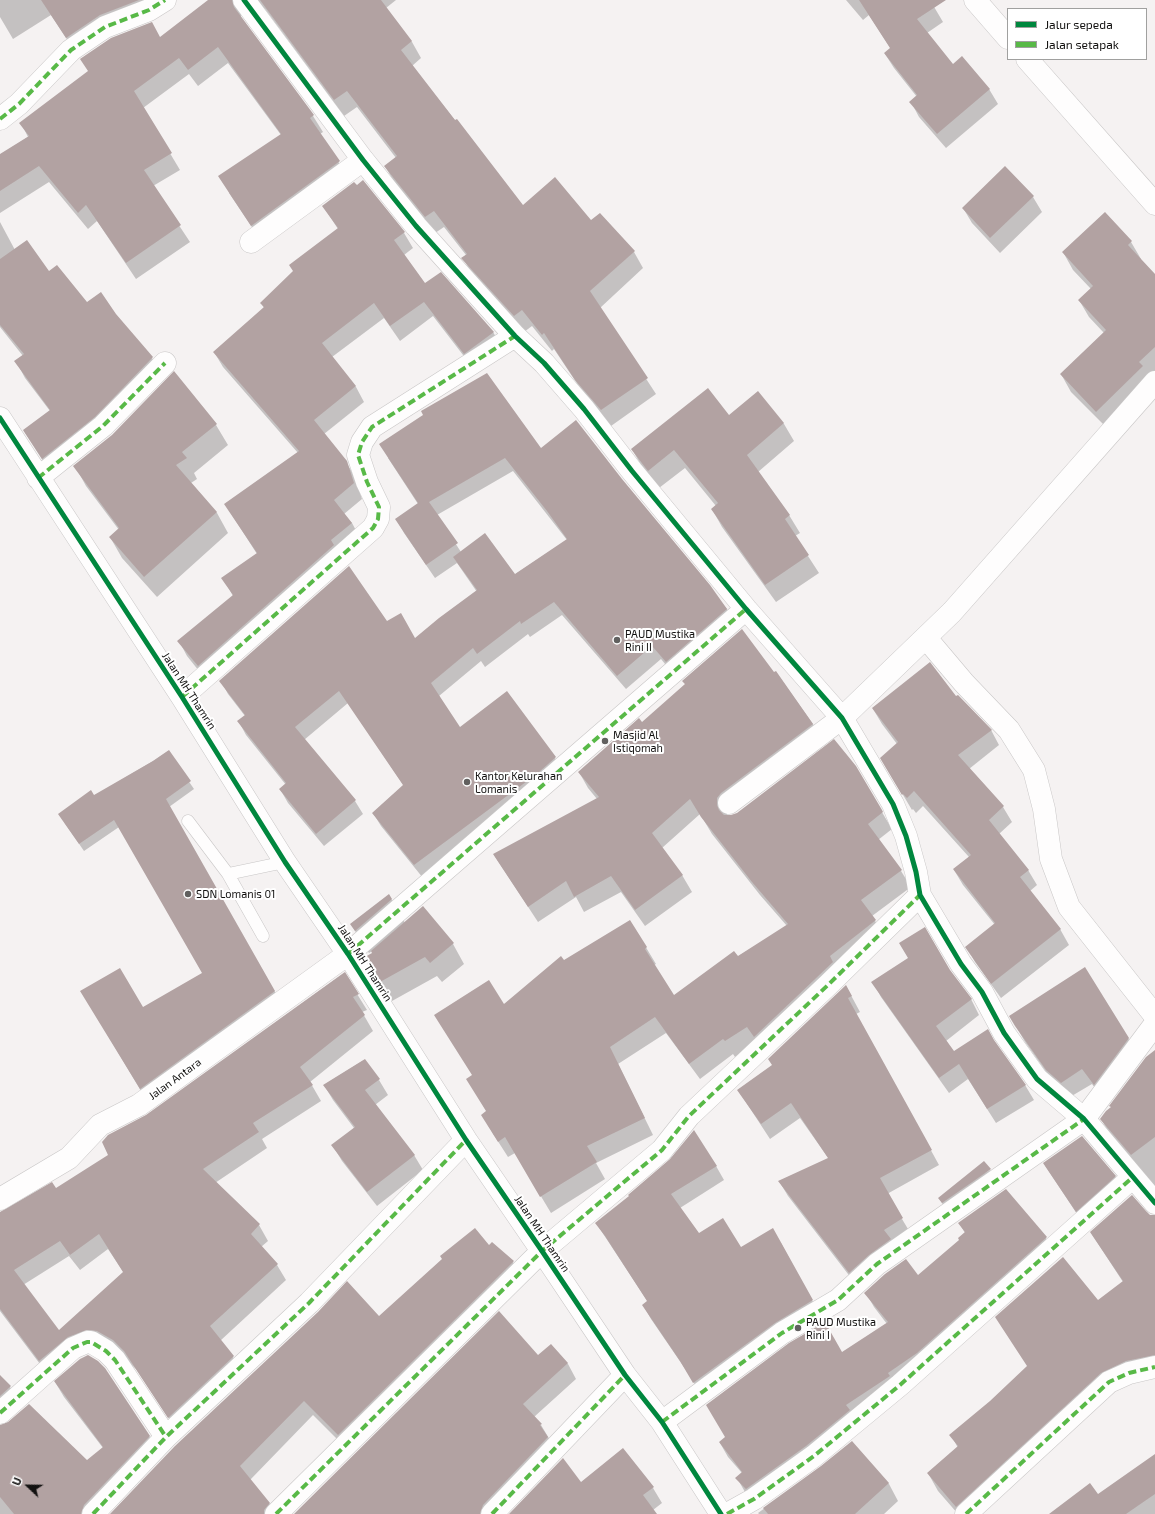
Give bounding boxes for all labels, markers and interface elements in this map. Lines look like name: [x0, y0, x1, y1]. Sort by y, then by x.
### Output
legend: [1007, 8, 1147, 60]
text: Jalur sepeda: [1045, 17, 1113, 31]
text: Jalan setapak: [1045, 37, 1119, 51]
place label: PAUD Mustika Rini II: [625, 627, 695, 653]
marker: PAUD Mustika Rini II: [612, 635, 622, 645]
street label: Jalan MH Thamrin: [159, 650, 219, 732]
place label: Masjid Al Istiqomah: [613, 728, 663, 754]
marker: Masjid Al Istiqomah: [600, 736, 610, 746]
place label: Kantor Kelurahan Lomanis: [475, 769, 562, 795]
marker: Kantor Kelurahan Lomanis: [462, 777, 472, 787]
place label: SDN Lomanis 01: [196, 887, 275, 901]
marker: SDN Lomanis 01: [183, 889, 193, 899]
street label: Jalan MH Thamrin: [335, 922, 395, 1004]
street label: Jalan Antara: [146, 1055, 204, 1103]
street label: Jalan MH Thamrin: [512, 1193, 572, 1275]
place label: PAUD Mustika Rini I: [806, 1315, 876, 1341]
marker: PAUD Mustika Rini I: [793, 1323, 803, 1333]
north arrow: [8, 1466, 48, 1506]
text: U: [9, 1475, 24, 1487]

